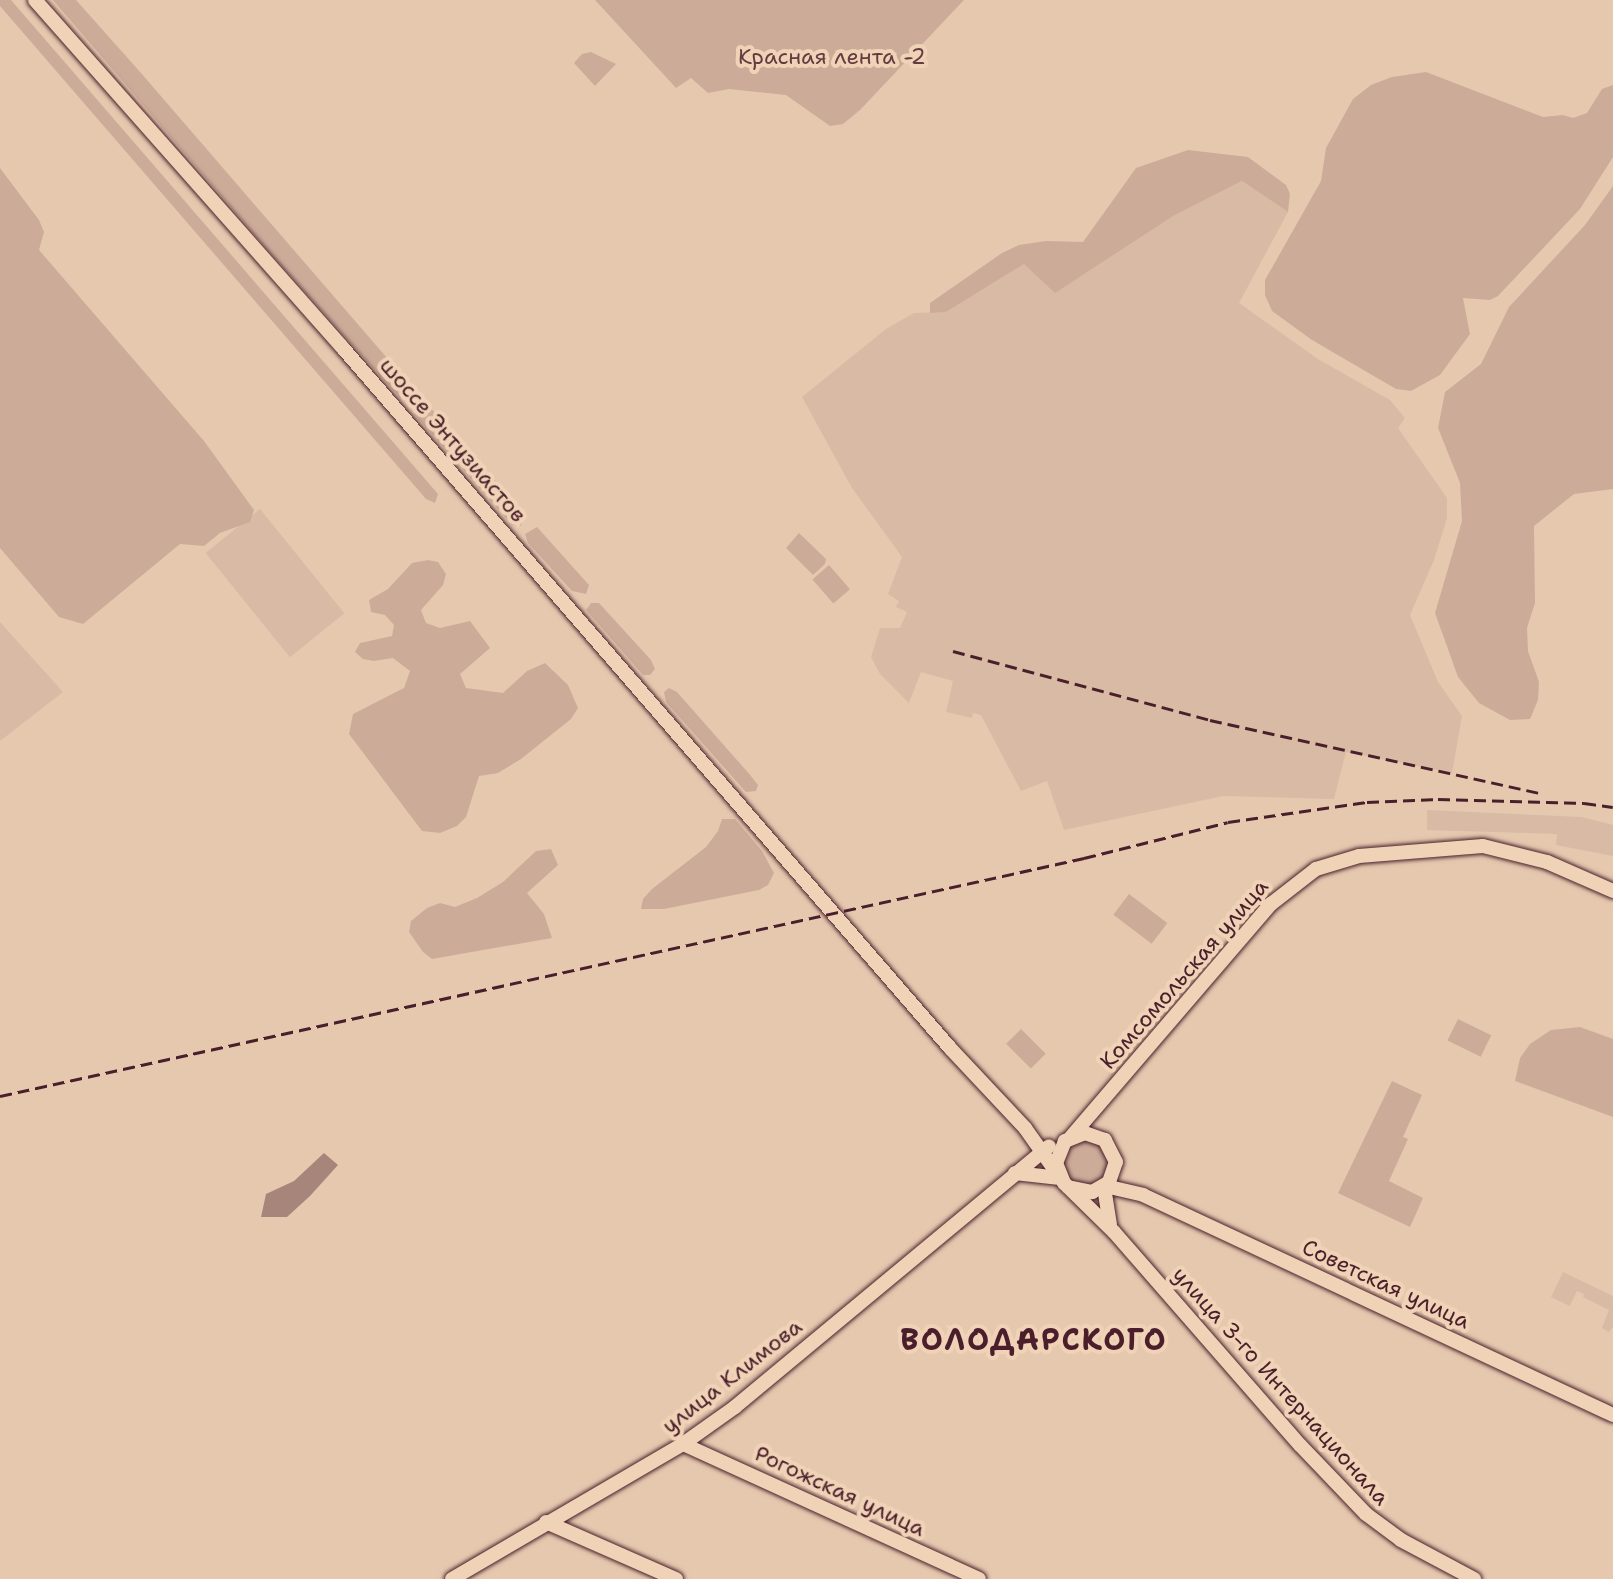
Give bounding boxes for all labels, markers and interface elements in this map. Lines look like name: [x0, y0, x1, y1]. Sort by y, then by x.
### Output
park label: Красная лента -2: [738, 44, 926, 70]
street label: шоссе Энтузиастов: [374, 352, 532, 528]
street label: Комсомольская улица: [1094, 874, 1274, 1074]
street label: Советская улица: [1298, 1234, 1474, 1334]
street label: улица 3-го Интернационала: [1167, 1261, 1395, 1511]
street label: улица Климова: [657, 1313, 807, 1439]
district label: ВОЛОДАРСКОГО: [900, 1322, 1168, 1358]
street label: Рогожская улица: [751, 1440, 929, 1542]

